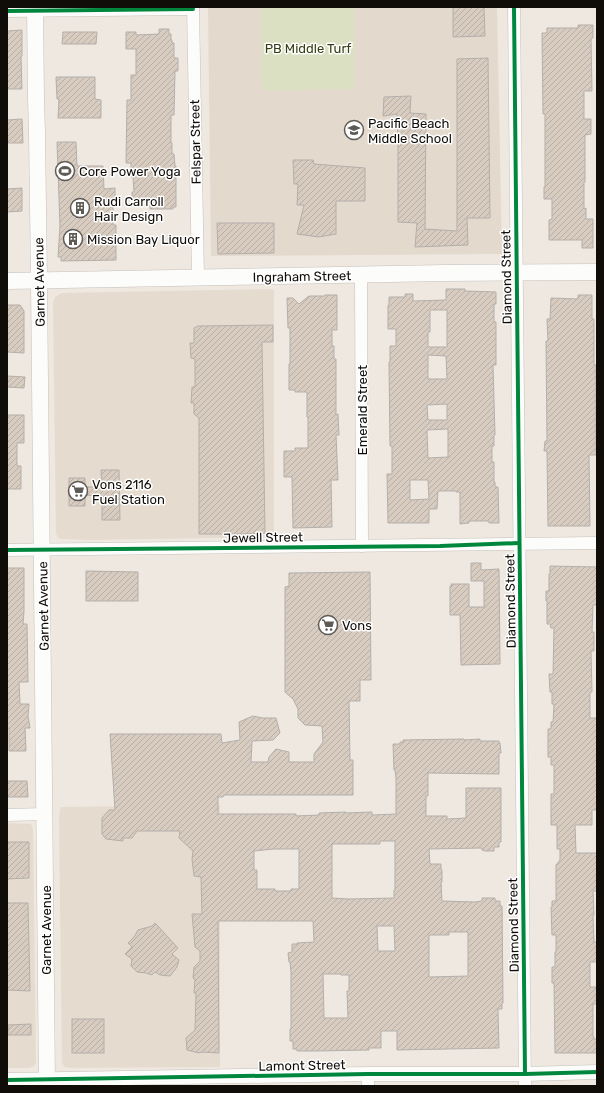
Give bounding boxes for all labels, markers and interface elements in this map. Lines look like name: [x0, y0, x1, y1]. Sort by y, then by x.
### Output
park label: PB Middle Turf: [265, 41, 351, 56]
street label: Felspar Street: [187, 99, 204, 185]
place label: Pacific Beach Middle School: [368, 116, 452, 146]
school or university icon: Pacific Beach Middle School: [343, 119, 365, 141]
sports icon: Core Power Yoga: [54, 160, 76, 182]
place label: Core Power Yoga: [79, 164, 181, 180]
place label: Rudi Carroll Hair Design: [94, 194, 164, 225]
building icon: Rudi Carroll Hair Design: [69, 197, 91, 219]
building icon: Mission Bay Liquor: [62, 228, 84, 250]
street label: Diamond Street: [498, 230, 515, 324]
place label: Mission Bay Liquor: [87, 232, 200, 247]
street label: Garnet Avenue: [31, 237, 48, 327]
street label: Ingraham Street: [253, 268, 351, 286]
street label: Emerald Street: [355, 365, 370, 455]
place label: Vons 2116 Fuel Station: [92, 477, 165, 507]
supermarket icon: Vons 2116 Fuel Station: [67, 480, 89, 502]
street label: Jewell Street: [223, 529, 303, 546]
street label: Diamond Street: [502, 554, 519, 648]
street label: Garnet Avenue: [35, 561, 52, 651]
supermarket icon: Vons: [317, 614, 339, 636]
place label: Vons: [342, 618, 372, 633]
street label: Diamond Street: [505, 878, 522, 972]
street label: Garnet Avenue: [39, 885, 54, 975]
street label: Lamont Street: [258, 1057, 346, 1074]

